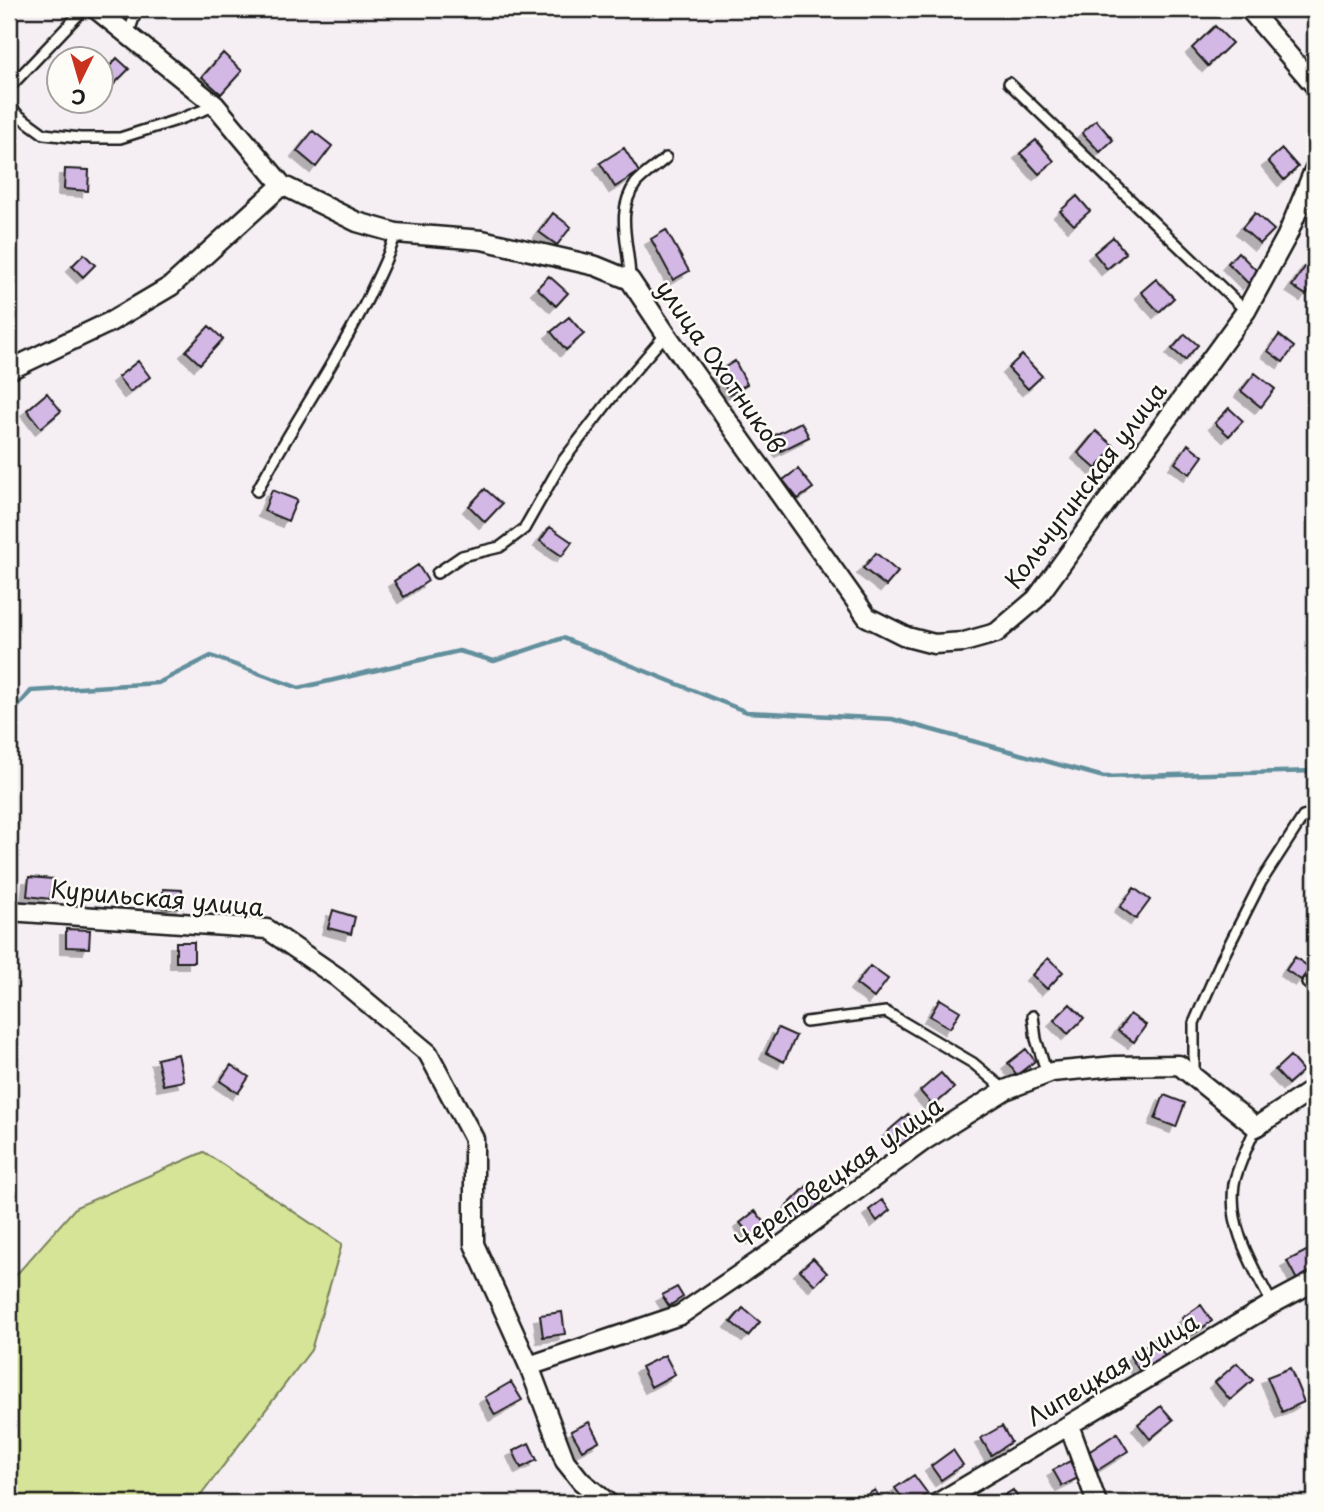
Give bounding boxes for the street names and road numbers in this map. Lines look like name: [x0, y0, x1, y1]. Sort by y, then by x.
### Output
street label: улица Охотников: [648, 272, 795, 460]
street label: Кольчугинская улица: [995, 374, 1174, 596]
street label: Курильская улица: [49, 870, 266, 924]
street label: Череповецкая улица: [726, 1087, 949, 1258]
street label: Липецкая улица: [1019, 1303, 1205, 1434]

